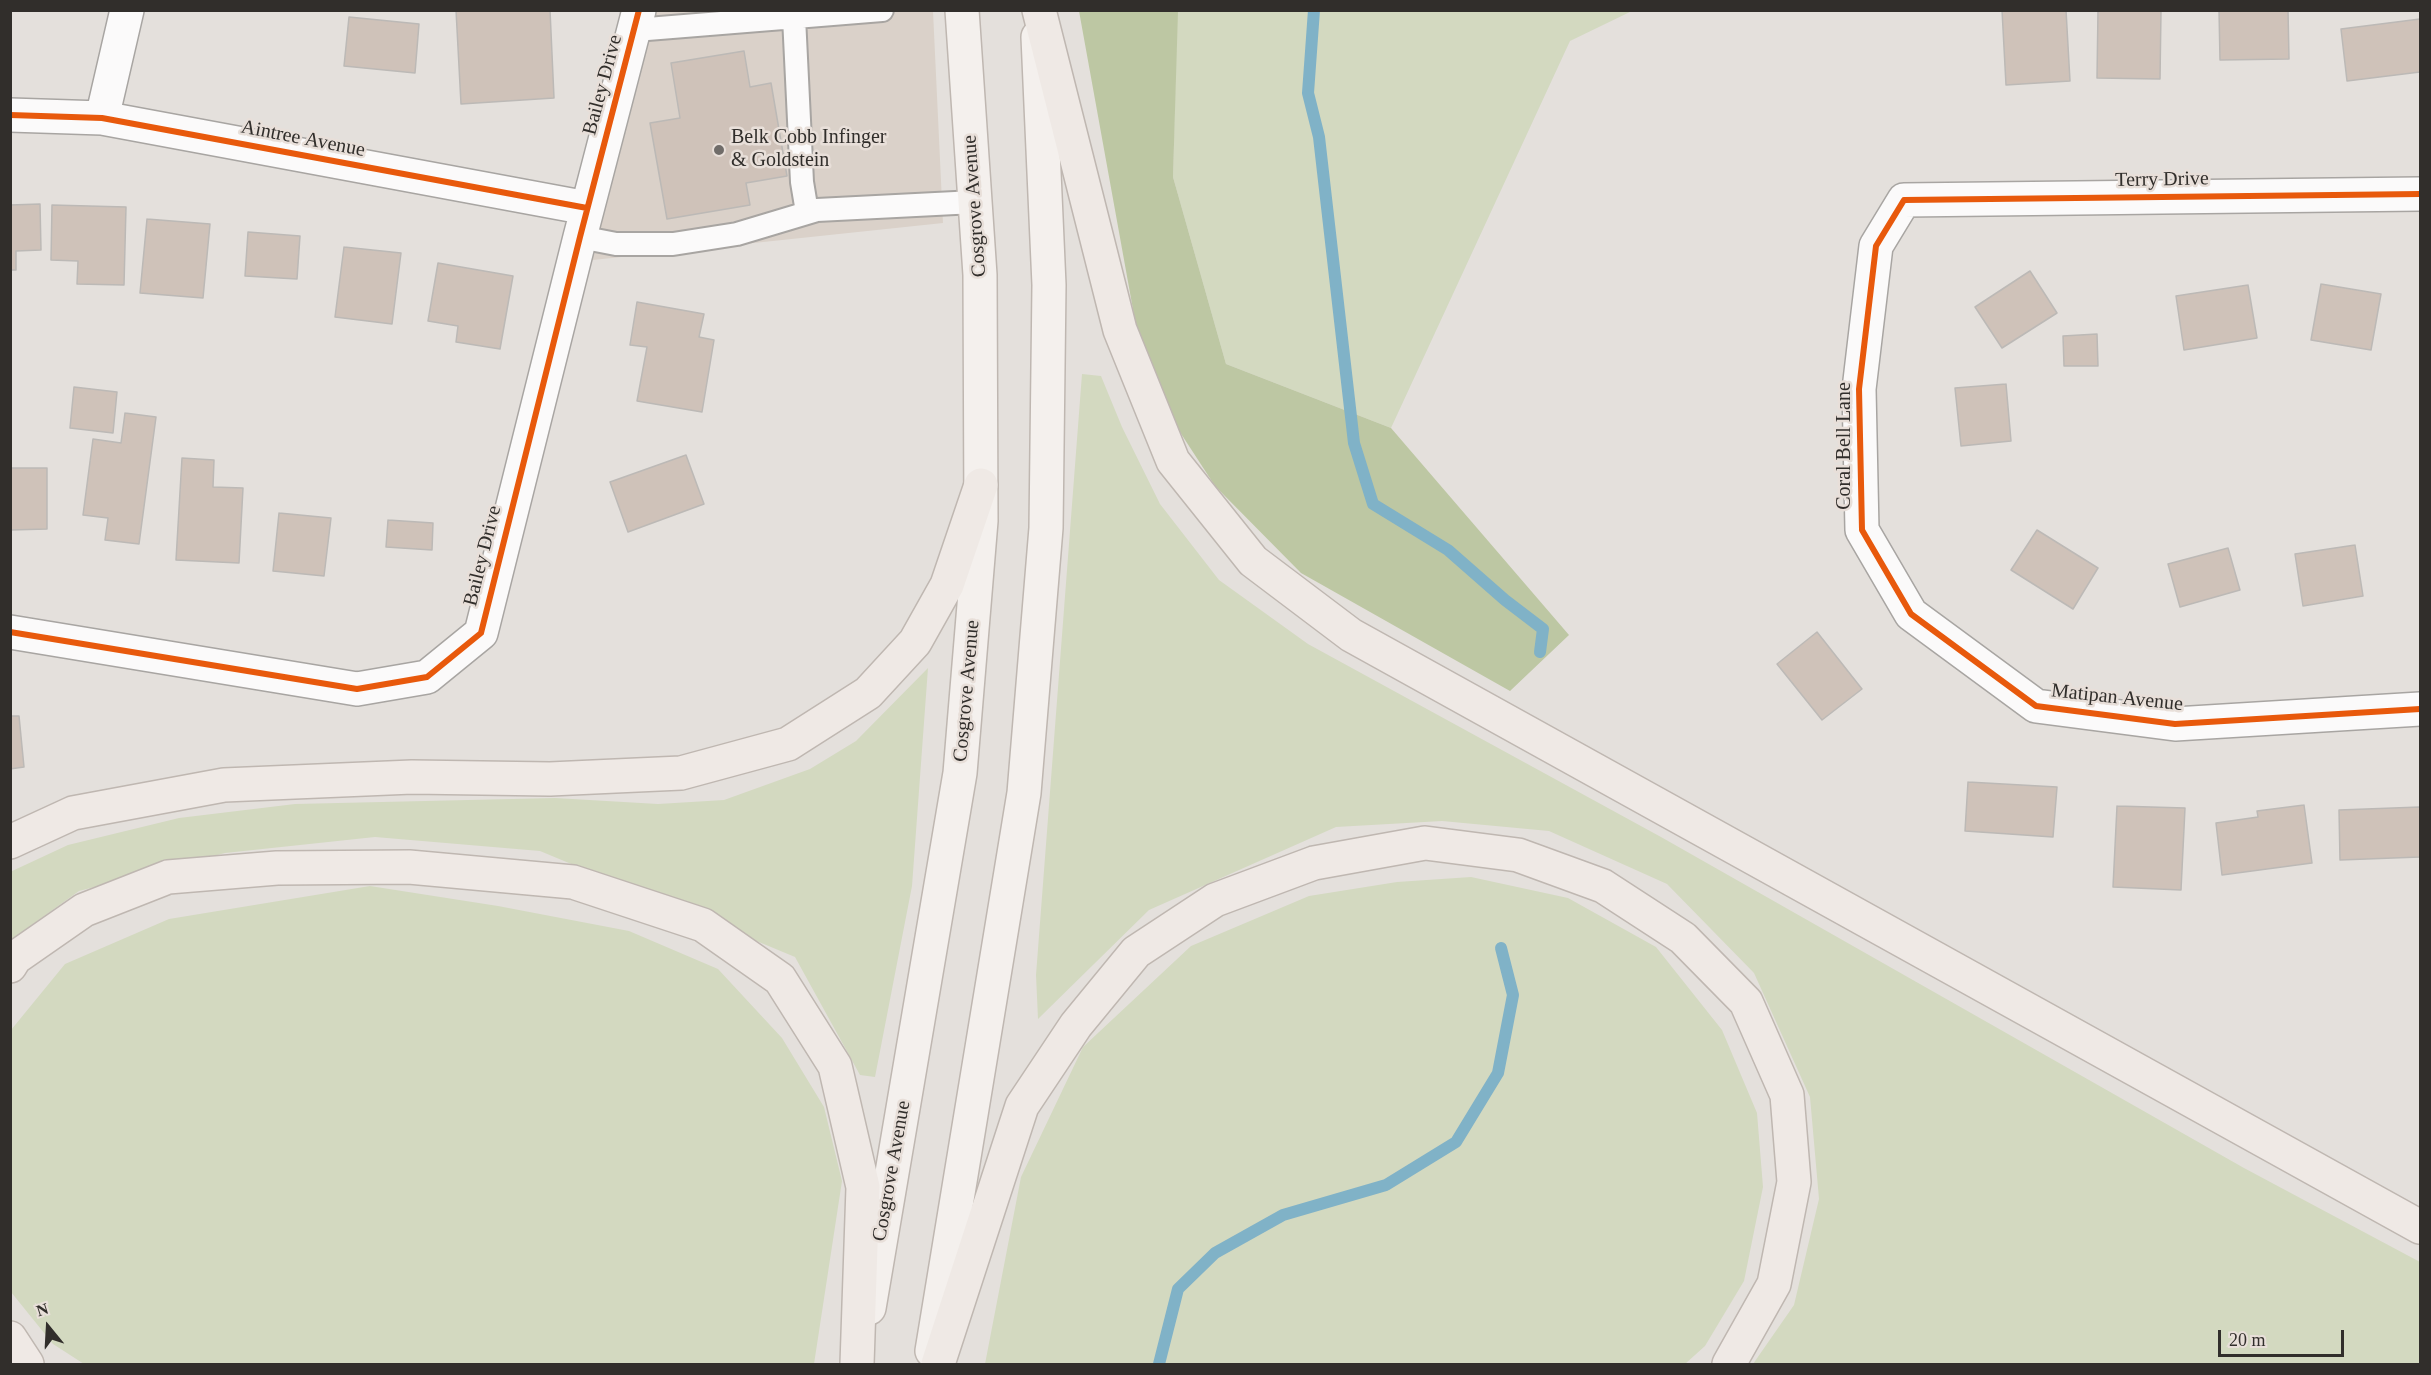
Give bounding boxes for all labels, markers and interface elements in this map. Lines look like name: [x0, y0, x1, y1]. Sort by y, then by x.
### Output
street label: Bailey Drive: [578, 32, 628, 138]
street label: Aintree Avenue: [239, 115, 367, 163]
place label: Belk Cobb Infinger & Goldstein: [731, 126, 887, 173]
street label: Cosgrove Avenue: [958, 134, 992, 278]
marker: Belk Cobb Infinger & Goldstein: [712, 143, 726, 157]
street label: Terry Drive: [2115, 167, 2209, 193]
street label: Coral Bell Lane: [1833, 382, 1857, 510]
street label: Bailey Drive: [459, 503, 507, 609]
street label: Cosgrove Avenue: [949, 619, 985, 763]
street label: Matipan Avenue: [2050, 679, 2184, 717]
street label: Cosgrove Avenue: [868, 1099, 916, 1243]
north arrow: [18, 1297, 78, 1357]
text: N: [34, 1300, 50, 1319]
scale bar: [2221, 1318, 2347, 1356]
text: 20 m: [2229, 1330, 2266, 1350]

